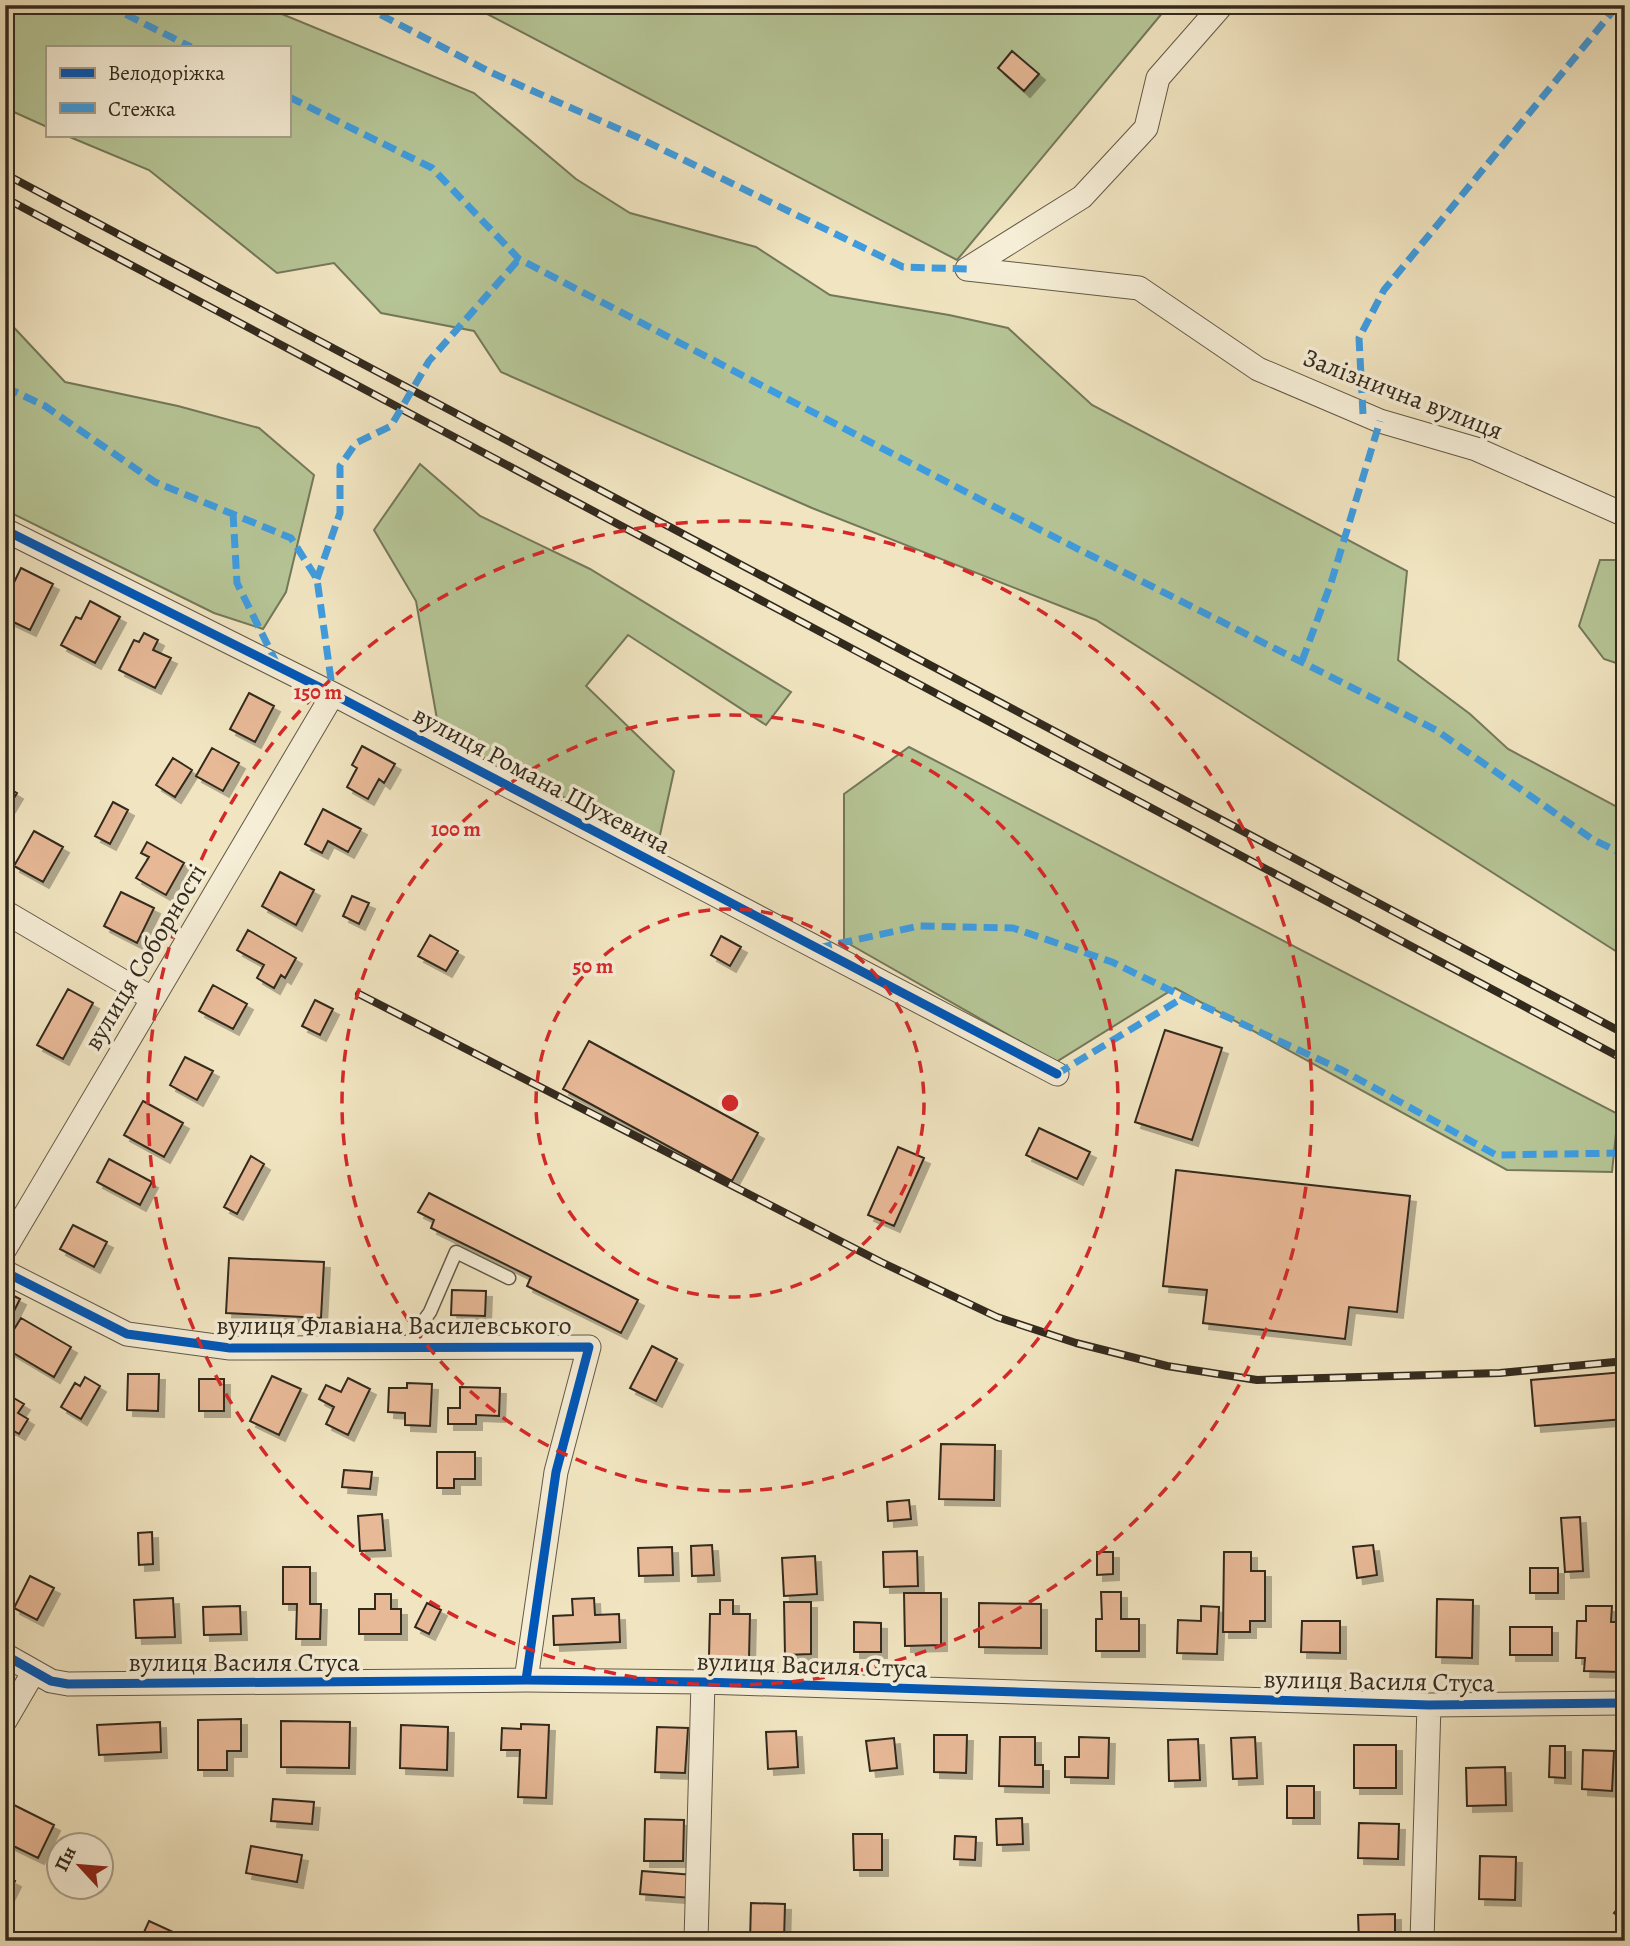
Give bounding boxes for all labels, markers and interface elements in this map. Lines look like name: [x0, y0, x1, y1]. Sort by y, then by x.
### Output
legend: [46, 46, 290, 136]
text: Велодоріжка: [108, 59, 225, 87]
text: Стежка: [108, 95, 176, 123]
street label: Залізнична вулиця: [1298, 340, 1508, 448]
text: 150 m: [294, 678, 343, 706]
street label: вулиця Романа Шухевича: [407, 697, 677, 863]
text: 100 m: [431, 815, 481, 843]
street label: вулиця Соборності: [75, 857, 215, 1057]
text: 50 m: [573, 952, 614, 980]
centre of rings: [718, 1091, 742, 1115]
street label: вулиця Флавіана Василевського: [216, 1308, 572, 1343]
street label: вулиця Василя Стуса: [696, 1643, 928, 1687]
street label: вулиця Василя Стуса: [128, 1645, 360, 1680]
street label: вулиця Василя Стуса: [1263, 1661, 1495, 1701]
north arrow: [46, 1830, 116, 1900]
text: Пн: [48, 1842, 83, 1876]

